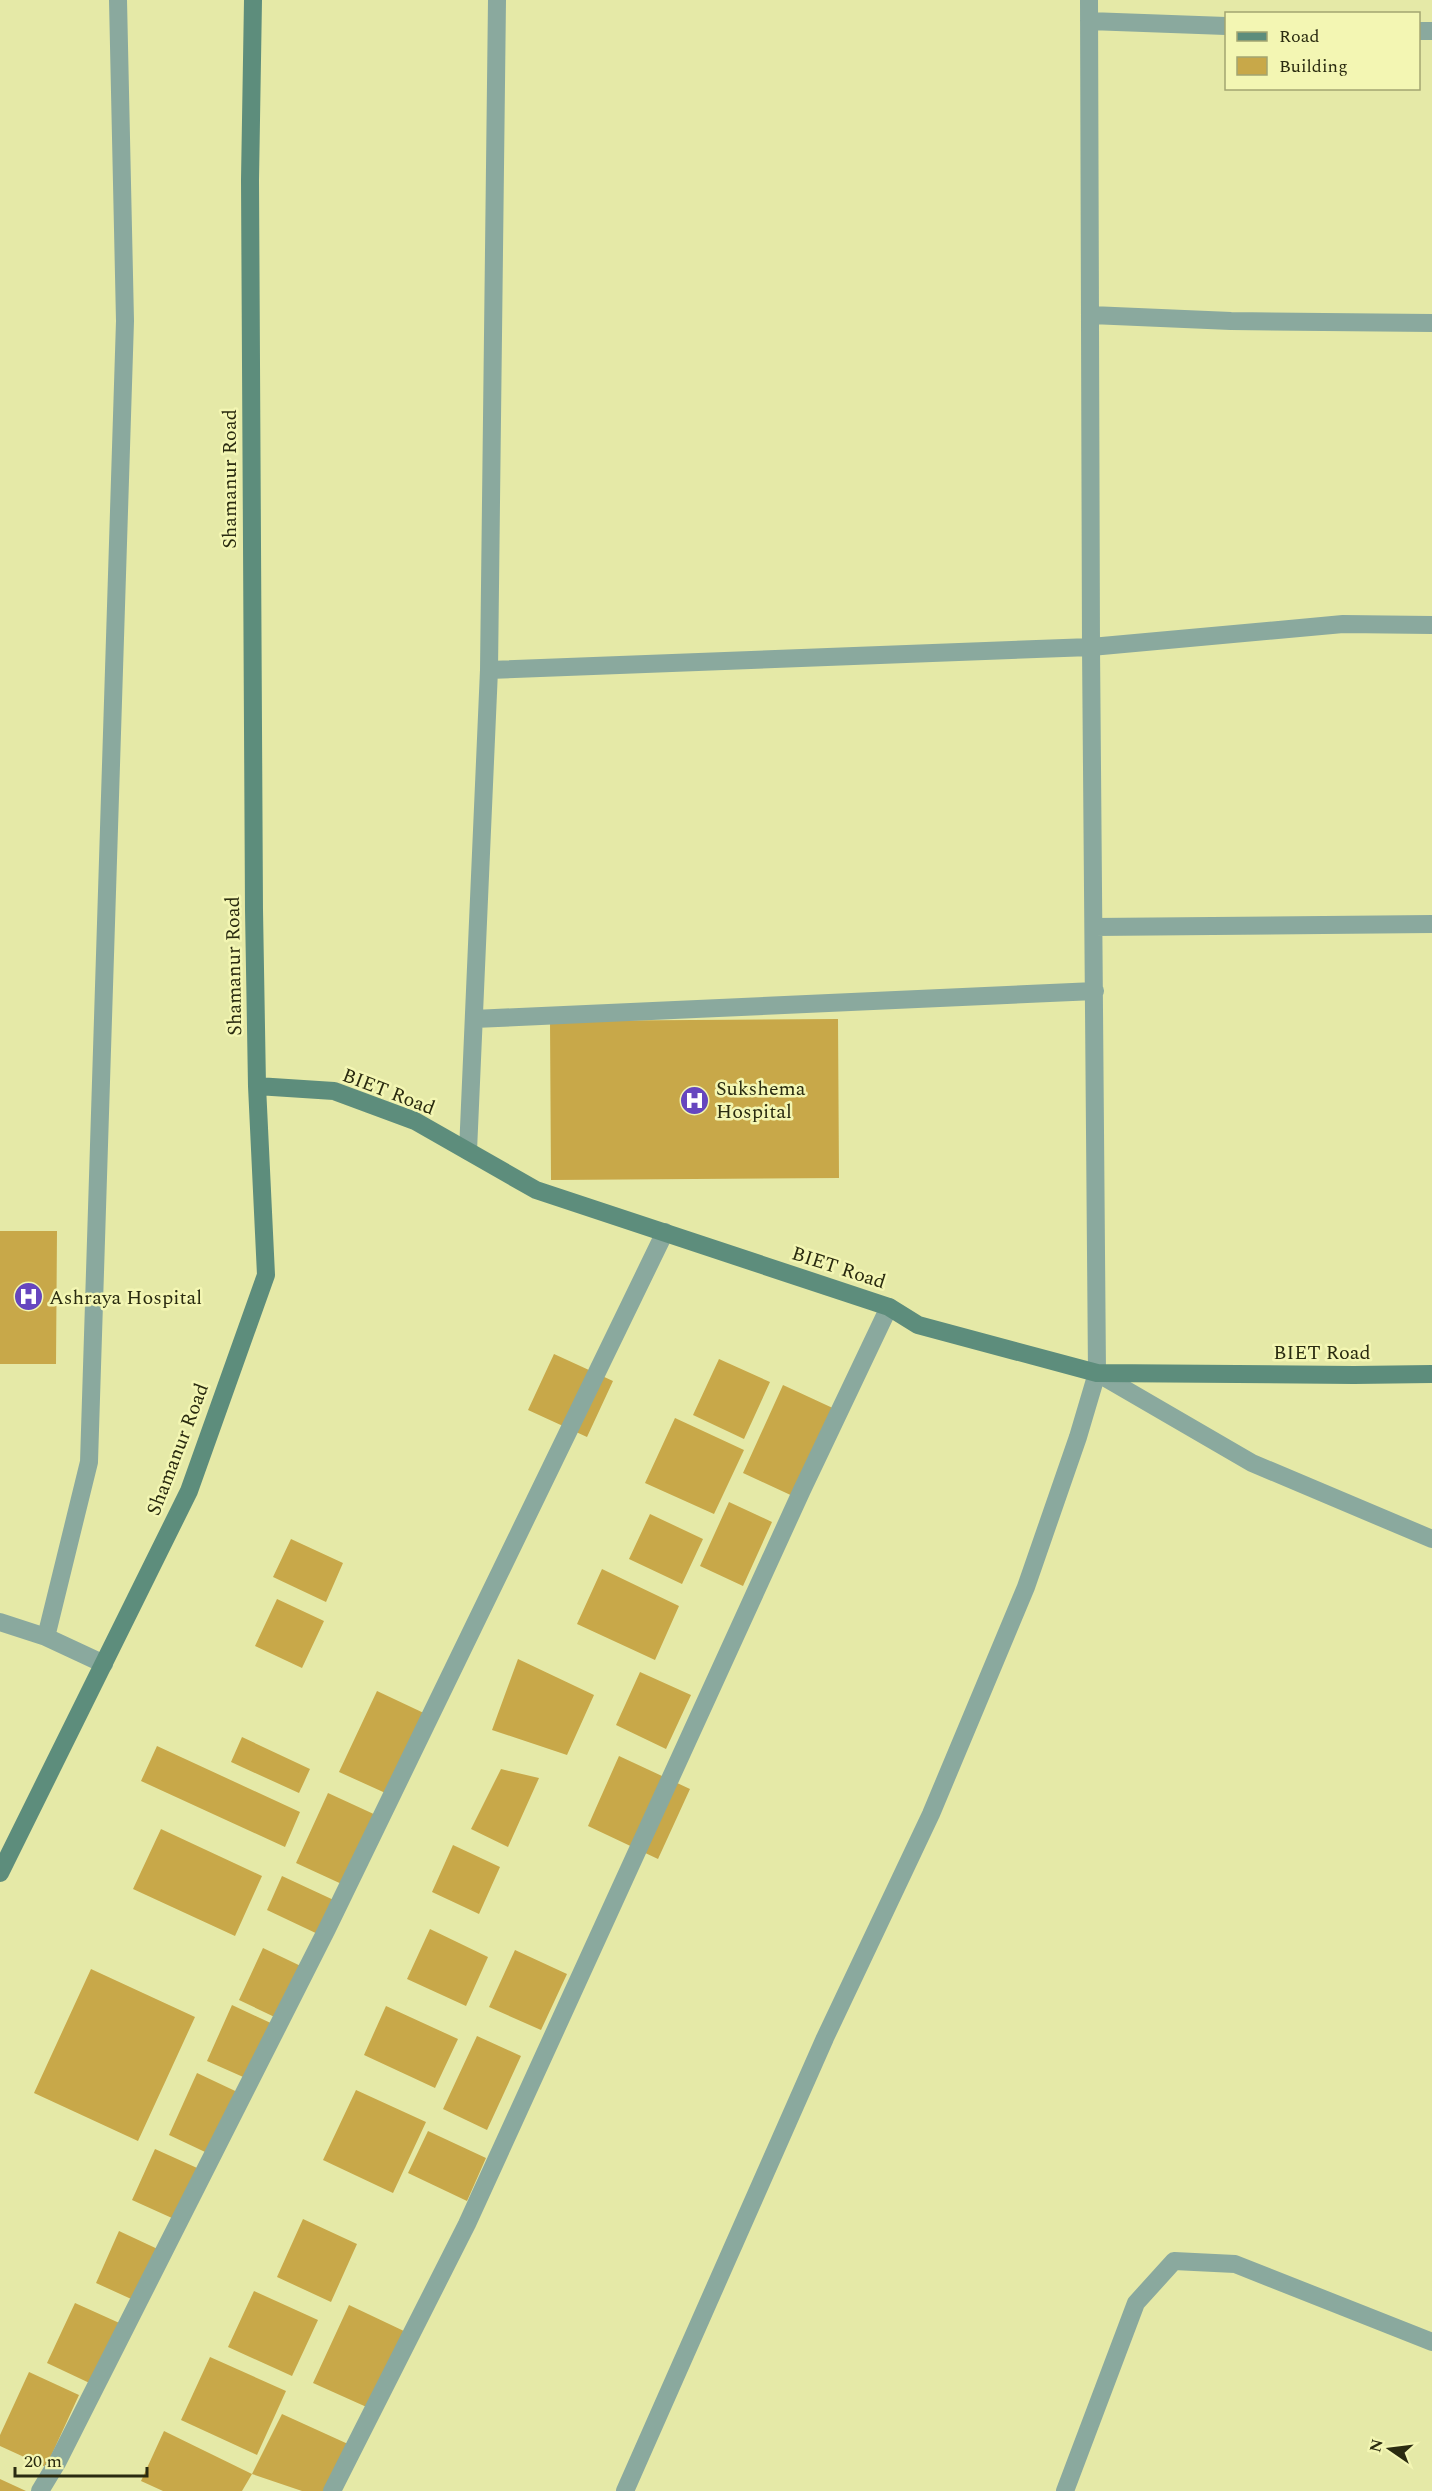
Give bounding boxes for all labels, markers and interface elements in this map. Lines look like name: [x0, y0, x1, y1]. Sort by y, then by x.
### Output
legend: [1225, 12, 1420, 90]
text: Road: [1279, 23, 1320, 50]
text: Building: [1279, 53, 1348, 80]
street label: Shamanur Road: [215, 409, 245, 549]
street label: Shamanur Road: [218, 896, 250, 1036]
street label: BIET Road: [338, 1060, 440, 1123]
place label: Sukshema Hospital: [716, 1074, 806, 1127]
hospital icon: Sukshema Hospital: [679, 1084, 711, 1116]
street label: BIET Road: [788, 1239, 890, 1297]
hospital icon: Ashraya Hospital: [12, 1281, 44, 1313]
place label: Ashraya Hospital: [49, 1283, 202, 1313]
street label: BIET Road: [1273, 1338, 1371, 1368]
street label: Shamanur Road: [139, 1379, 217, 1520]
north arrow: [1360, 2419, 1420, 2479]
text: N: [1363, 2436, 1390, 2455]
scale bar: [15, 2440, 147, 2478]
text: 20 m: [24, 2448, 62, 2475]

